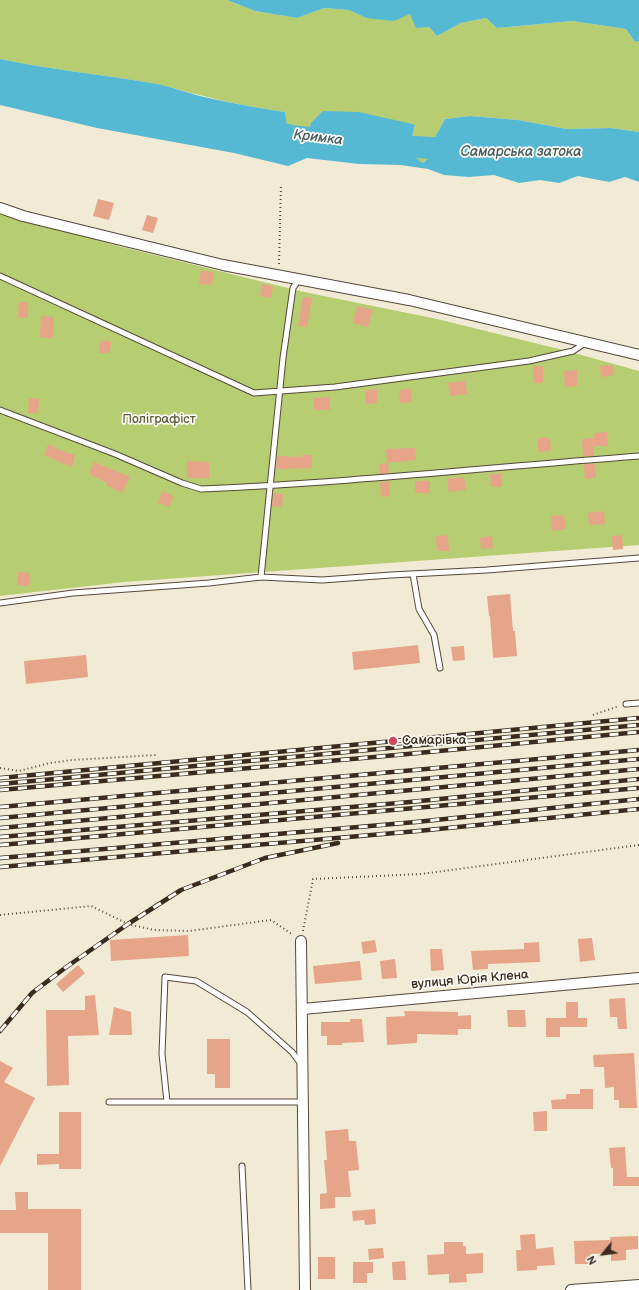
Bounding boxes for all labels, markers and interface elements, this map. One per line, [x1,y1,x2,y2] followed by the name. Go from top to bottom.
[292,127,344,149] water label: Кримка
[460,144,582,160] water label: Самарська затока
[122,412,196,428] park label: Поліграфіст
[402,733,466,749] place label: Самарівка
[387,735,399,747] marker: Самарівка
[411,967,529,993] street label: вулиця Юрія Клена
[583,1234,623,1274] north arrow
[584,1253,600,1267] text: N

